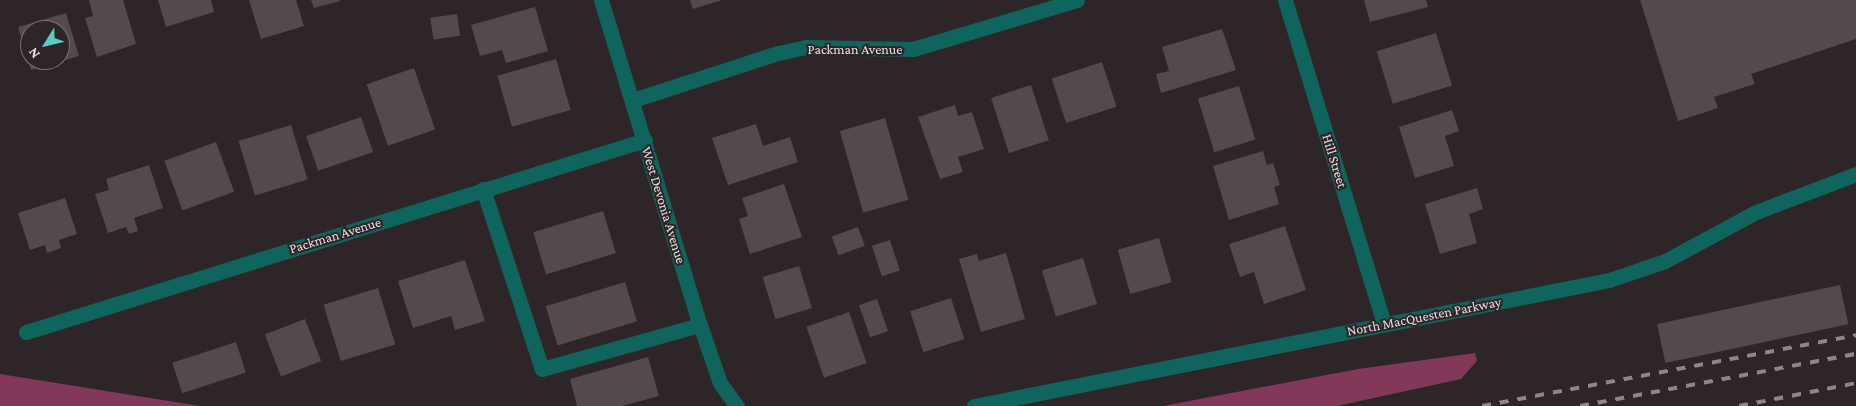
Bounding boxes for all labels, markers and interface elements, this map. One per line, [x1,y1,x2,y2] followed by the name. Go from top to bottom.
[20,20,70,70] north arrow
[808,41,902,57] street label: Packman Avenue
[24,45,43,62] text: N
[1319,132,1351,190] street label: Hill Street
[638,144,690,266] street label: West Devonia Avenue
[287,213,383,257] street label: Packman Avenue
[1345,293,1503,339] street label: North MacQuesten Parkway

